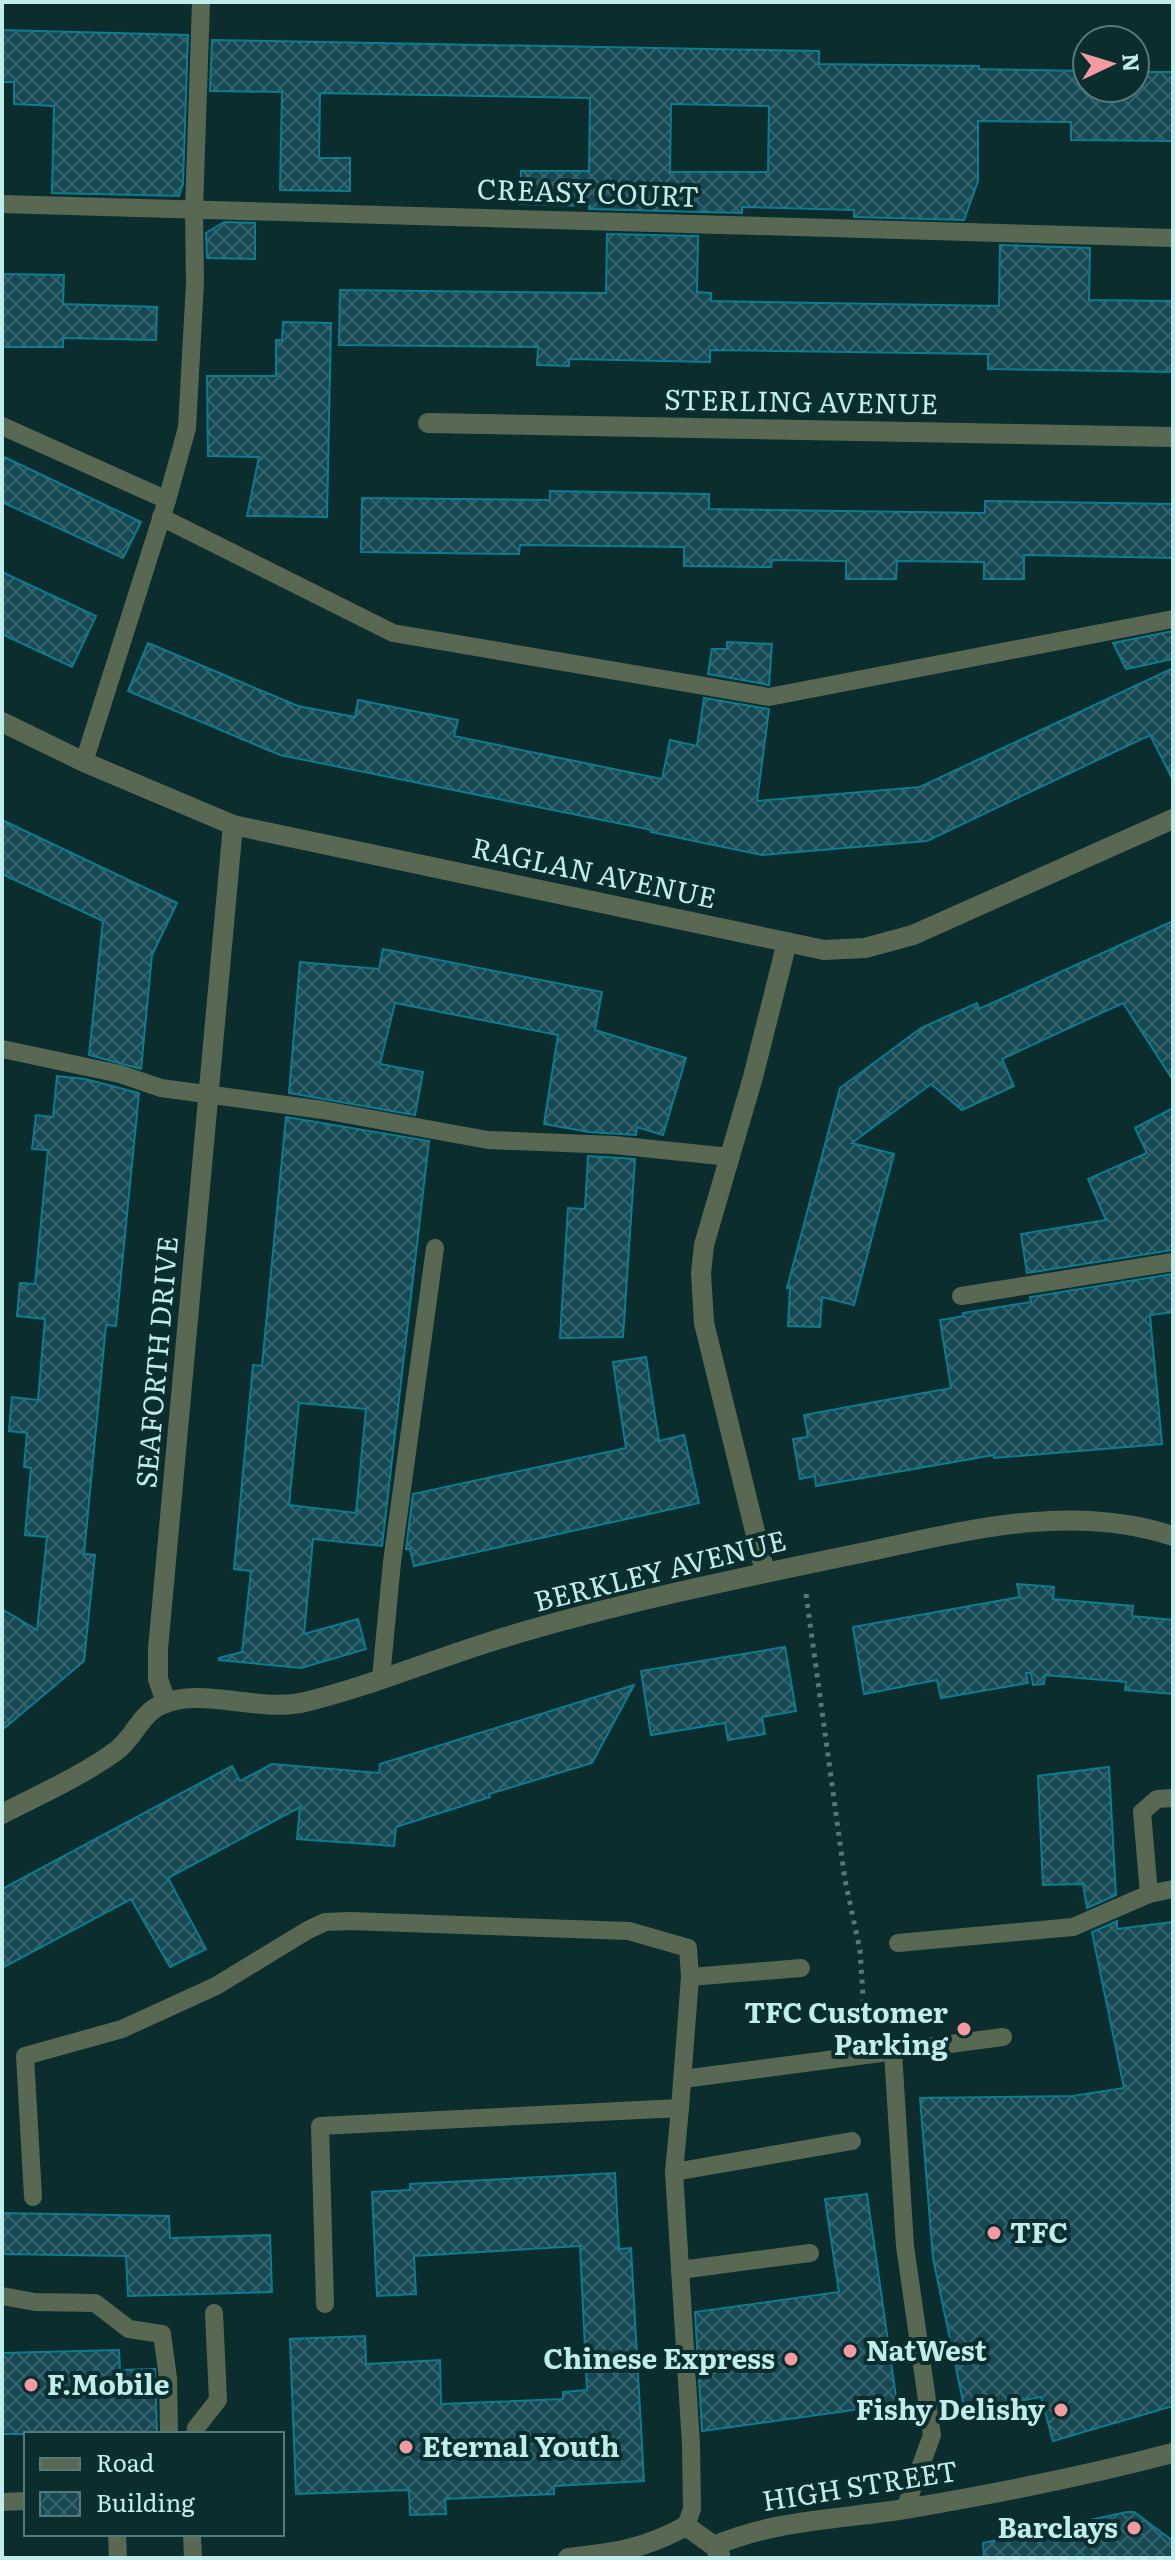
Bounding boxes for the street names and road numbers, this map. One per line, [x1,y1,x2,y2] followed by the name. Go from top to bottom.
[476,166,700,216] street label: CREASY COURT
[664,377,938,423] street label: STERLING AVENUE
[468,825,720,917] street label: RAGLAN AVENUE
[123,1234,187,1490] street label: SEAFORTH DRIVE
[529,1517,790,1621] street label: BERKLEY AVENUE
[759,2448,961,2520] street label: HIGH STREET

